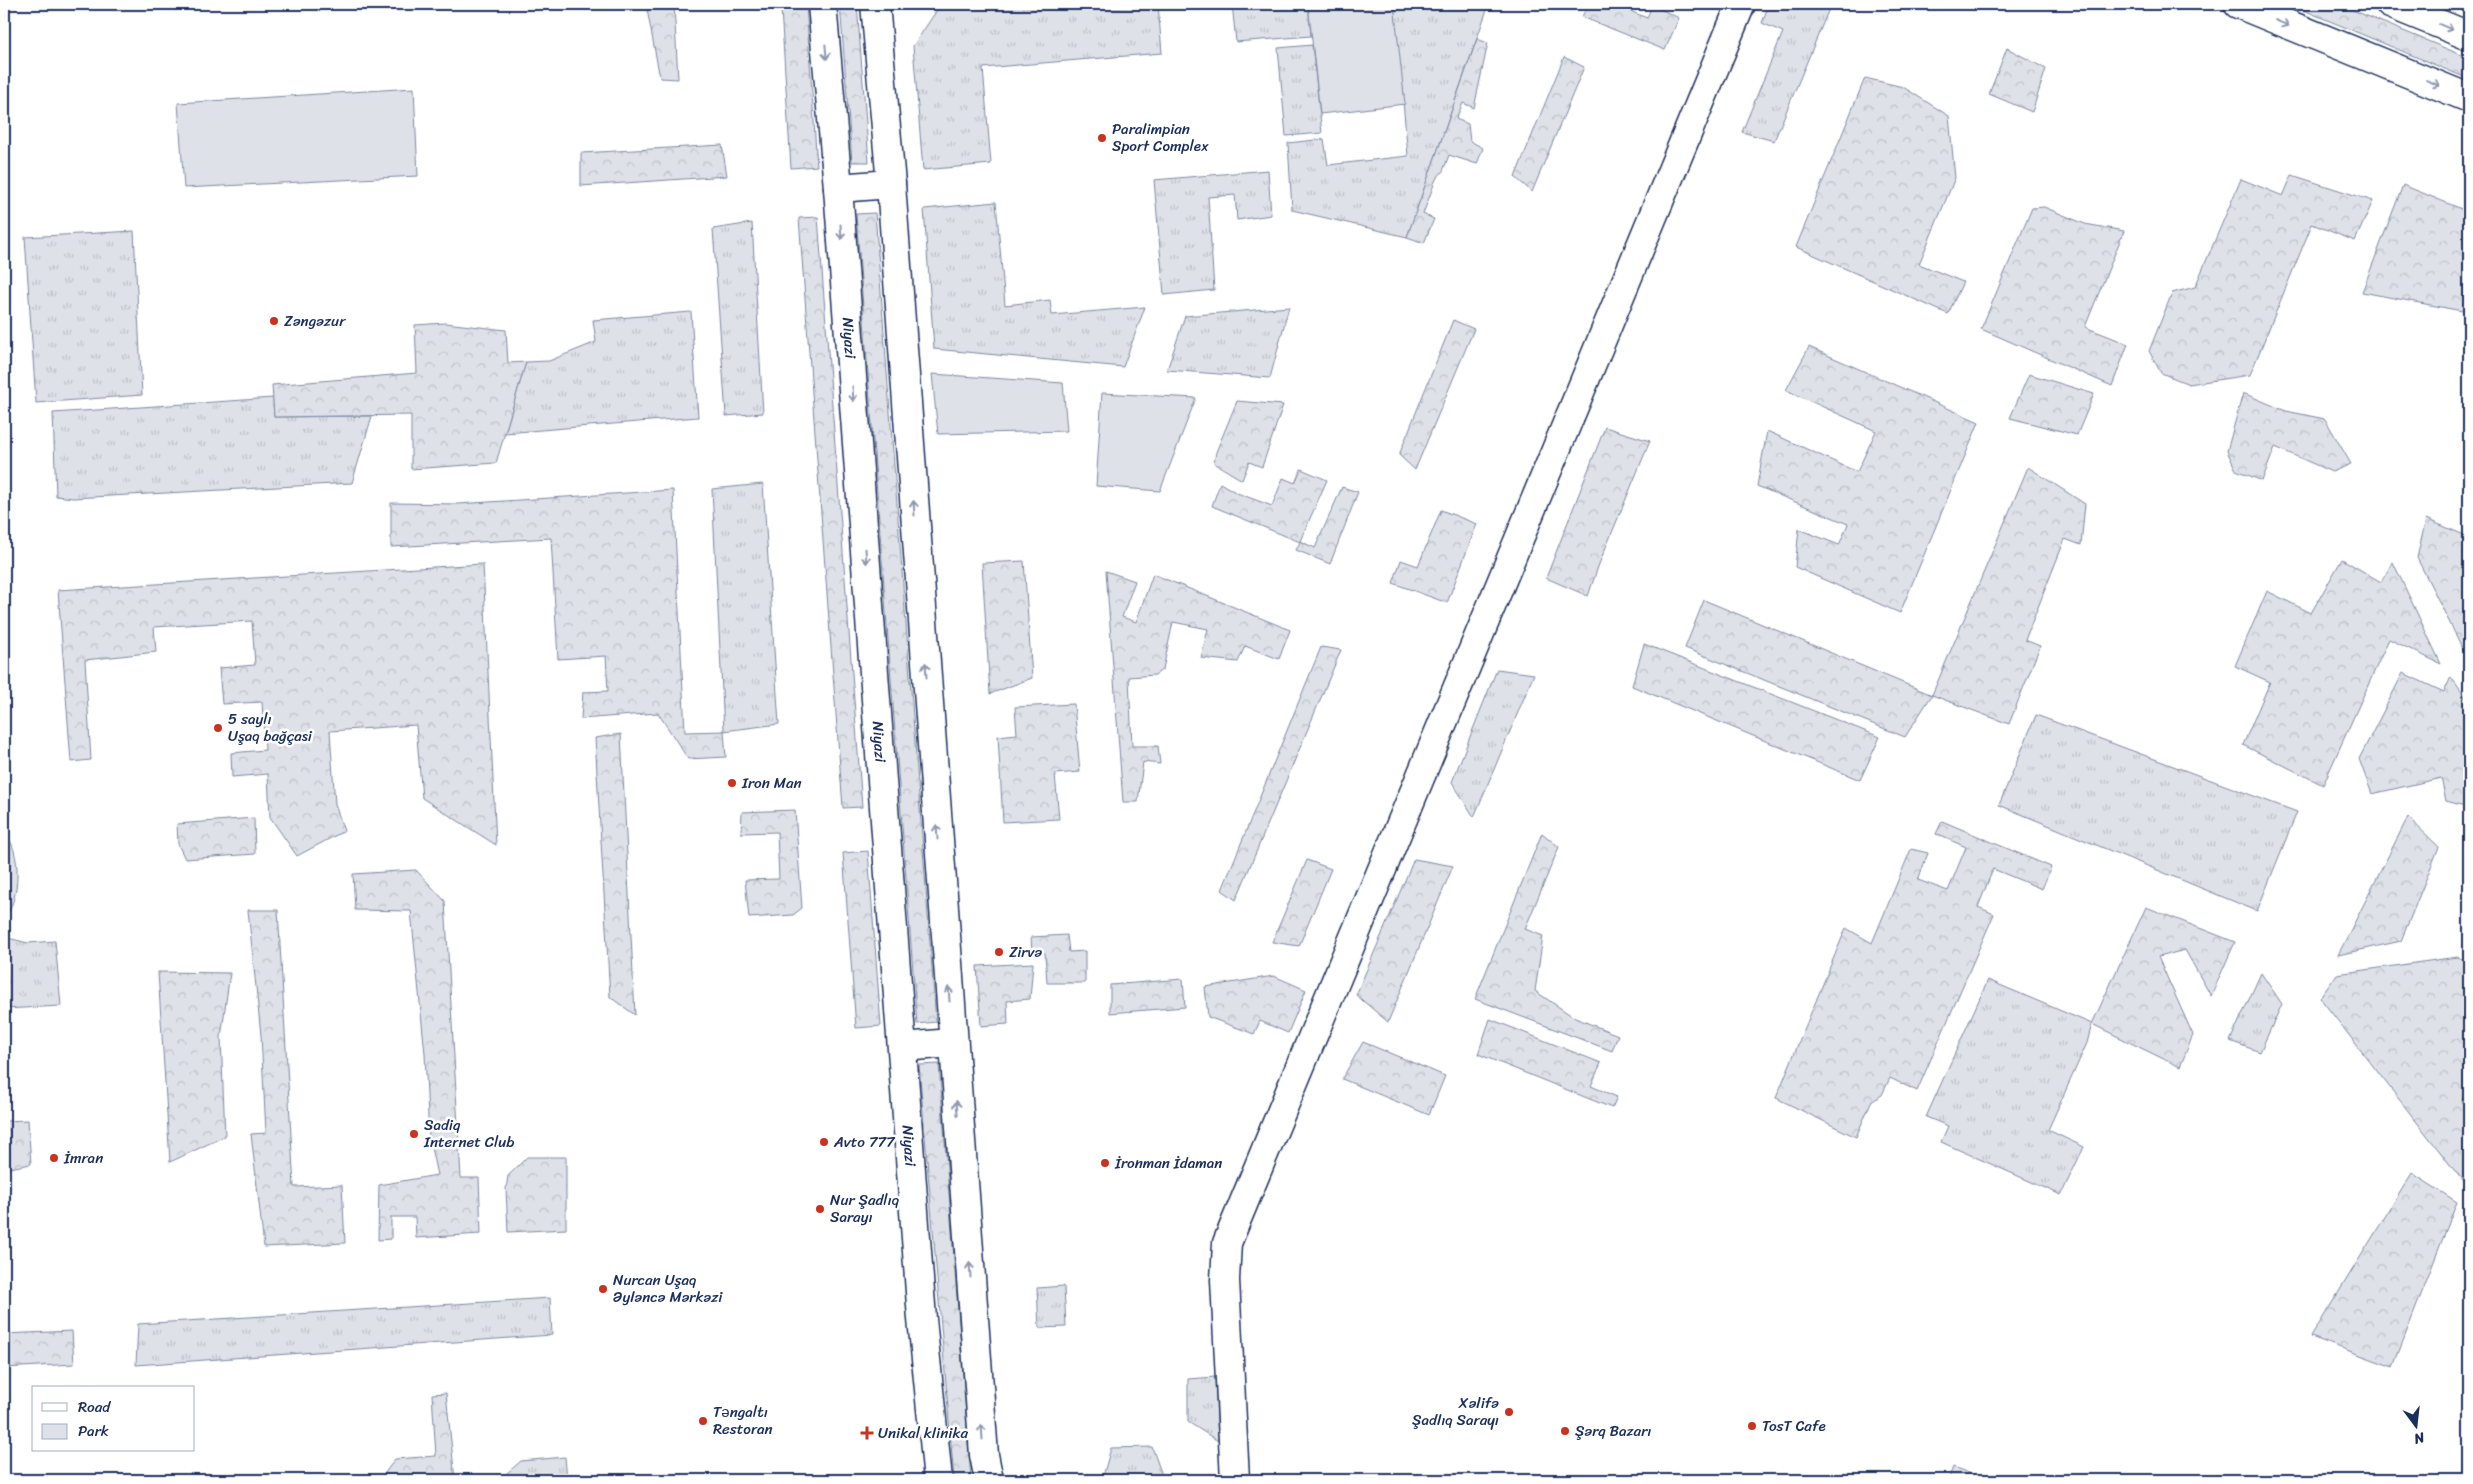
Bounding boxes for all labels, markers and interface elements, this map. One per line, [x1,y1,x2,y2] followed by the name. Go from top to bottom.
[2274,18,2289,28] one-way arrow
[2438,22,2453,32] one-way arrow
[821,44,831,60] one-way arrow
[2425,79,2440,88] one-way arrow
[1112,116,1209,159] place label: Paralimpian Sport Complex
[1096,132,1108,144] marker: Paralimpian Sport Complex
[837,223,846,239] one-way arrow
[284,308,346,334] place label: Zəngəzur
[268,315,280,327] marker: Zəngəzur
[835,316,864,360] street label: Niyazi
[849,385,858,401] one-way arrow
[909,500,919,516] one-way arrow
[861,547,870,563] one-way arrow
[921,663,930,679] one-way arrow
[228,706,313,749] place label: 5 saylı Uşaq bağçasi
[865,720,894,764] street label: Niyazi
[212,722,224,734] marker: 5 saylı Uşaq bağçasi
[741,770,802,796] place label: Iron Man
[726,777,738,789] marker: Iron Man
[933,825,942,841] one-way arrow
[1009,939,1042,965] place label: Zirvə
[993,946,1005,958] marker: Zirvə
[944,987,953,1003] one-way arrow
[953,1100,962,1116] one-way arrow
[423,1112,515,1155] place label: Sadiq Internet Club
[895,1124,924,1168] street label: Niyazi
[408,1128,420,1140] marker: Sadiq Internet Club
[833,1129,896,1155] place label: Avto 777
[818,1136,830,1148] marker: Avto 777
[63,1145,103,1171] place label: İmran
[1114,1150,1222,1176] place label: İronman İdaman
[48,1152,60,1164] marker: İmran
[1099,1157,1111,1169] marker: İronman İdaman
[830,1187,900,1230] place label: Nur Şadlıq Sarayı
[814,1203,826,1215] marker: Nur Şadlıq Sarayı
[965,1262,975,1278] one-way arrow
[613,1267,723,1310] place label: Nurcan Uşaq Əyləncə Mərkəzi
[597,1283,609,1295] marker: Nurcan Uşaq Əyləncə Mərkəzi
[32,1386,195,1452] legend
[1412,1390,1499,1433] place label: Xəlifə Şadlıq Sarayı
[78,1394,111,1420] text: Road
[713,1399,773,1442] place label: Tәngaltı Restoran
[2390,1402,2440,1452] north arrow
[1503,1406,1515,1418] marker: Xəlifə Şadlıq Sarayı
[1762,1413,1826,1439] place label: TosT Cafe
[697,1415,709,1427] marker: Tәngaltı Restoran
[78,1418,109,1444] text: Park
[1575,1418,1651,1444] place label: Şərq Bazarı
[878,1420,968,1446] place label: Unikal klinika
[1746,1420,1758,1432] marker: TosT Cafe
[978,1424,987,1440] one-way arrow
[2411,1424,2428,1451] text: N
[1559,1425,1571,1437] marker: Şərq Bazarı
[860,1426,874,1440] marker: Unikal klinika

